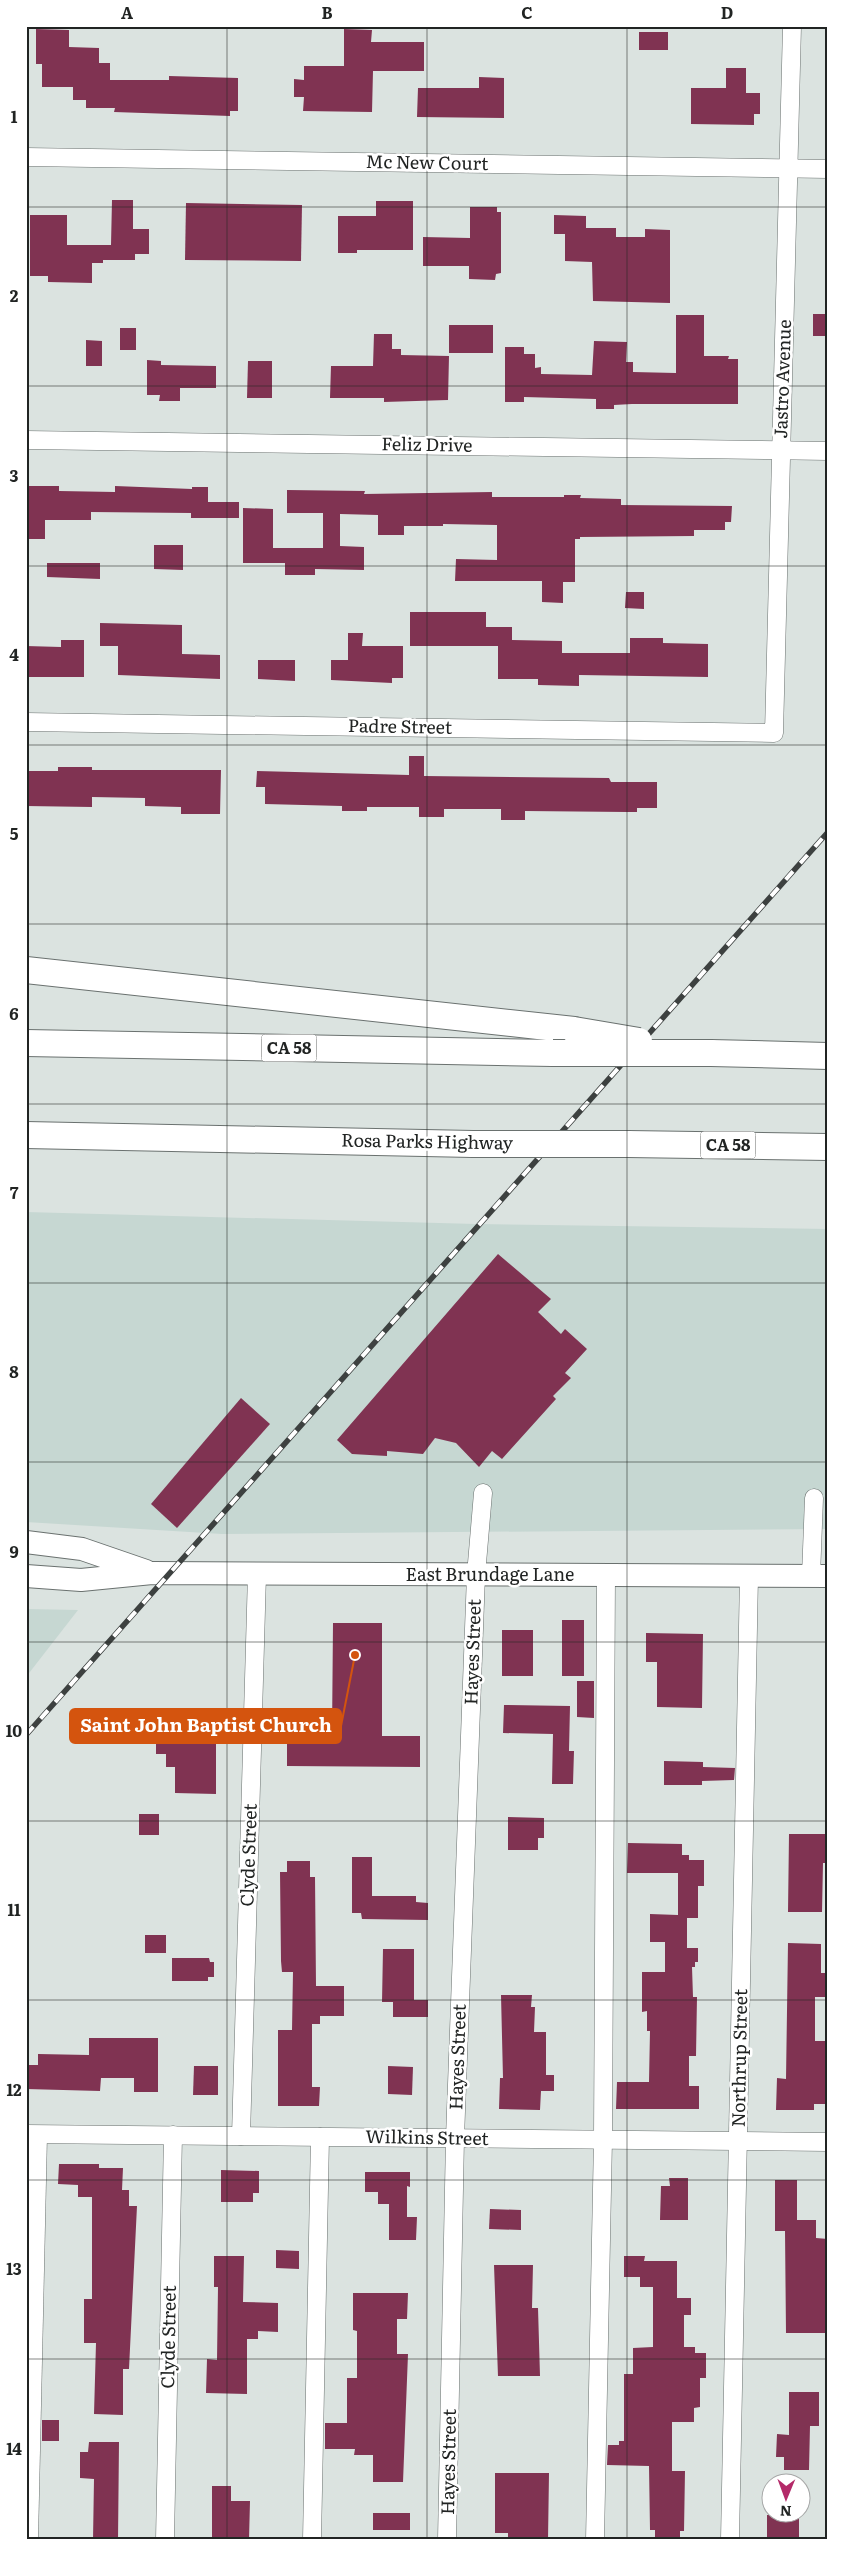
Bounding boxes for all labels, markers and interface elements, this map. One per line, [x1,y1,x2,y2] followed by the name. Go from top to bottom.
[121,0,133,24] text: A
[321,0,333,24] text: B
[521,0,533,24] text: C
[721,0,733,24] text: D
[11,104,18,128] text: 1
[365,147,489,176] street label: Mc New Court
[10,283,19,307] text: 2
[766,319,797,439] street label: Jastro Avenue
[381,429,473,458] street label: Feliz Drive
[10,463,19,487] text: 3
[9,642,19,666] text: 4
[348,711,453,740] street label: Padre Street
[10,821,19,845] text: 5
[9,1001,19,1025] text: 6
[262,1034,316,1062] road number: CA 58
[341,1126,514,1156] street label: Rosa Parks Highway
[700,1132,756,1158] road number: CA 58
[10,1180,19,1204] text: 7
[9,1359,19,1383] text: 8
[9,1539,19,1563] text: 9
[406,1560,574,1587] street label: East Brundage Lane
[456,1598,487,1705] street label: Hayes Street
[70,1709,341,1743] callout: Saint John Baptist Church
[80,1710,332,1738] text: Saint John Baptist Church
[6,1718,22,1742] text: 10
[232,1802,263,1907] street label: Clyde Street
[7,1897,21,1921] text: 11
[724,1988,753,2127] street label: Northrup Street
[441,2003,472,2110] street label: Hayes Street
[6,2077,22,2101] text: 12
[365,2122,490,2151] street label: Wilkins Street
[6,2256,22,2280] text: 13
[153,2284,182,2389] street label: Clyde Street
[433,2408,462,2515] street label: Hayes Street
[6,2436,22,2460] text: 14
[762,2474,812,2524] north arrow
[779,2502,792,2522] text: N

